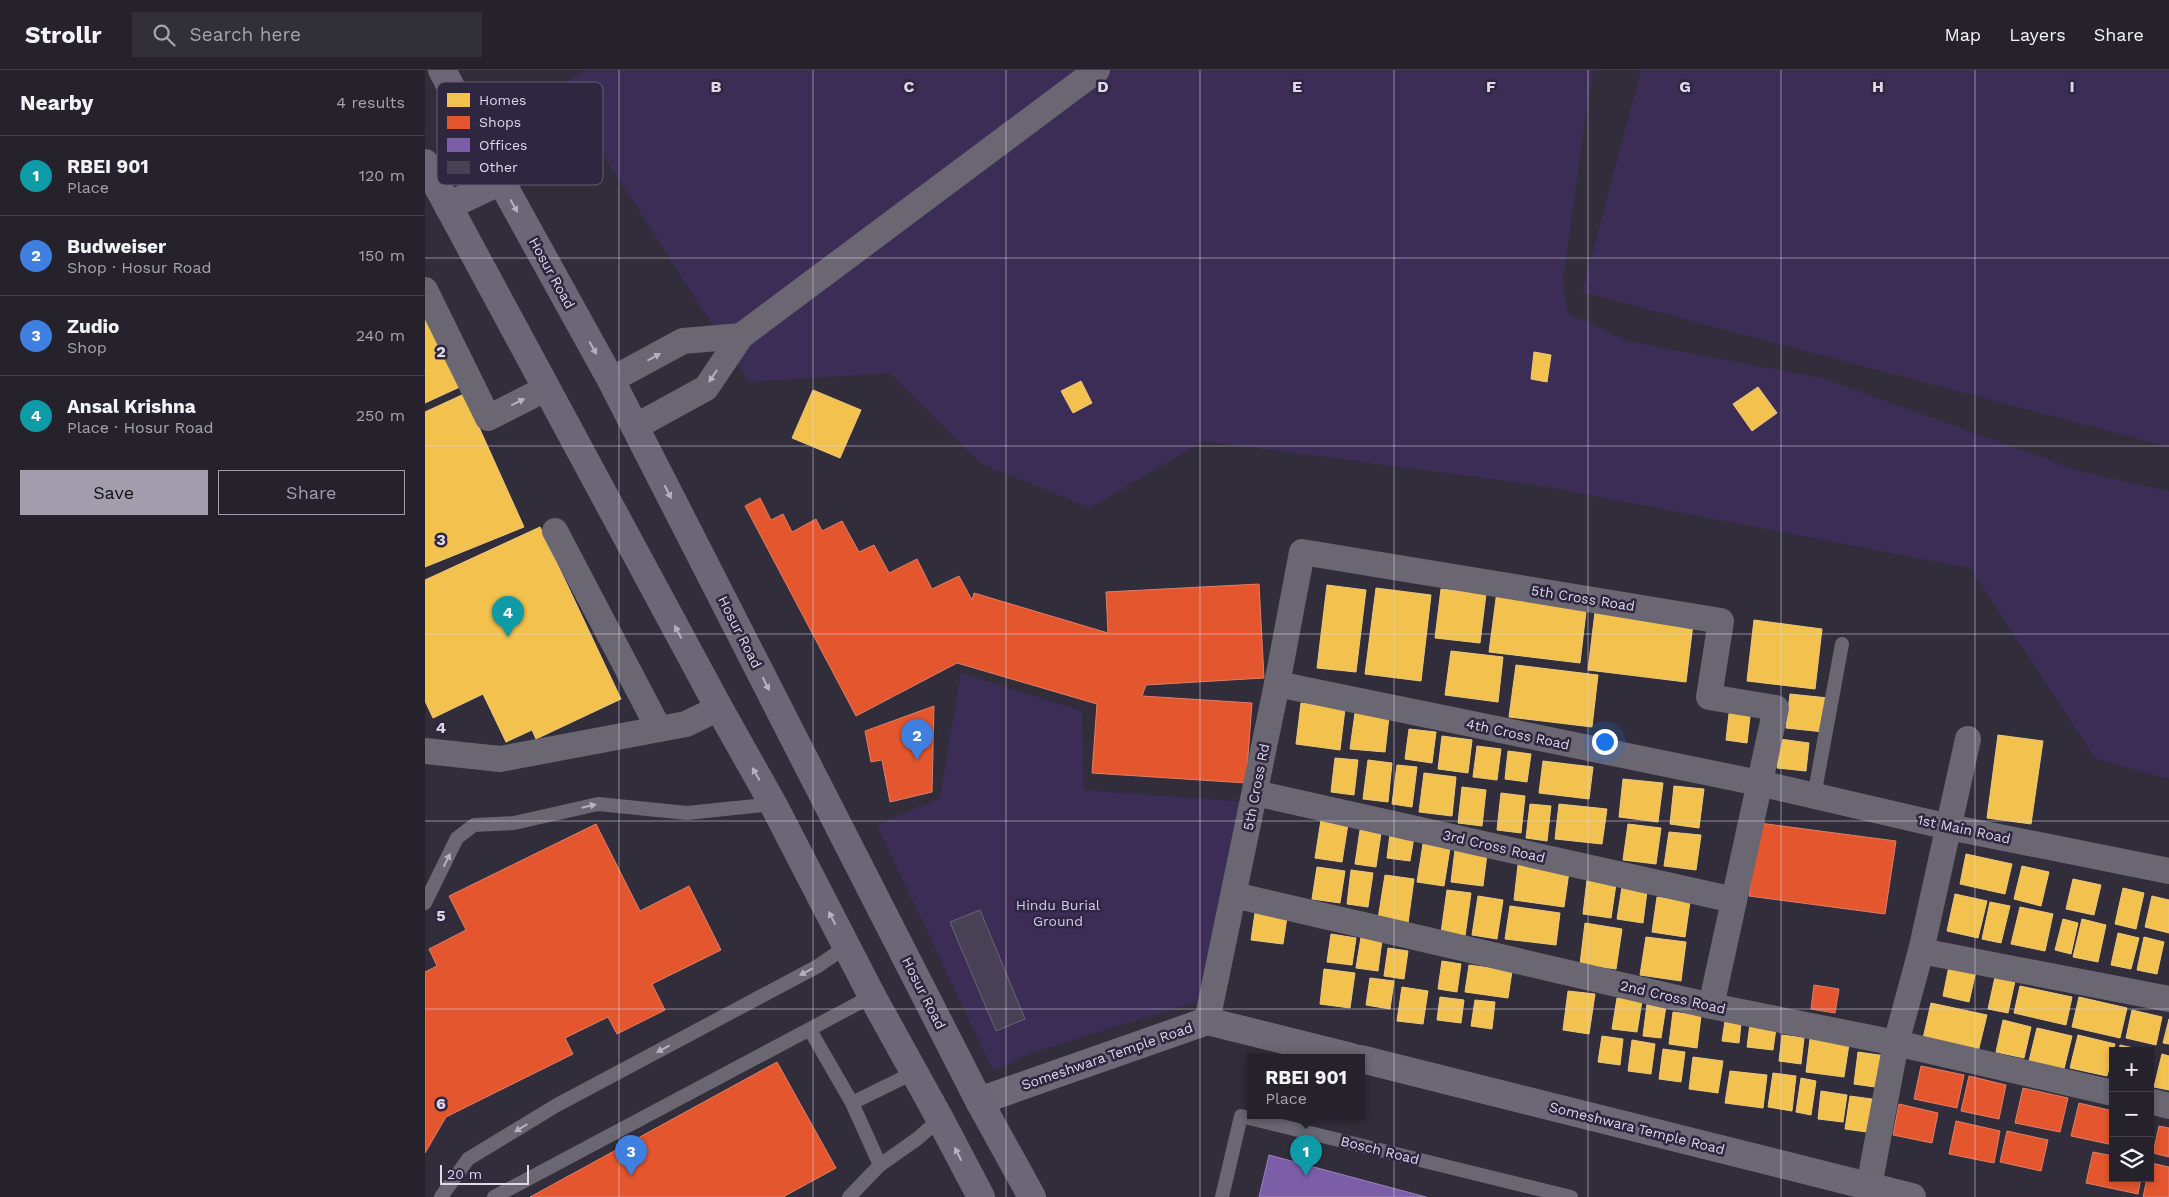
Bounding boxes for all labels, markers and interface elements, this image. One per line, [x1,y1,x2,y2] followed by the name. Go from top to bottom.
[132,12,482,57] search box
[25,21,102,49] text: Strollr
[150,21,178,49] icon: search
[190,23,301,46] text: Search here
[1944,24,1981,45] text: Map
[2009,24,2066,45] text: Layers
[2094,24,2144,45] text: Share
[711,77,722,96] text: B
[904,77,915,96] text: C
[1097,77,1109,96] text: D
[1292,77,1302,96] text: E
[1486,77,1496,96] text: F
[1679,77,1691,96] text: G
[1872,77,1884,96] text: H
[2069,77,2075,96] text: I
[437,82,603,185] legend
[20,90,93,115] text: Nearby
[479,92,526,108] text: Homes
[336,93,405,112] text: 4 results
[479,114,521,130] text: Shops
[479,137,528,153] text: Offices
[67,155,149,178] text: RBEI 901
[479,159,518,175] text: Other
[33,166,39,185] text: 1
[359,166,405,185] text: 120 m
[67,178,109,197] text: Place
[510,199,519,213] one-way arrow
[67,235,166,258] text: Budweiser
[526,235,578,311] street label: Hosur Road
[31,246,41,265] text: 2
[359,246,405,265] text: 150 m
[67,258,212,277] text: Shop · Hosur Road
[67,315,120,338] text: Zudio
[31,326,41,345] text: 3
[356,326,405,345] text: 240 m
[67,338,107,357] text: Shop
[589,341,598,355] one-way arrow
[436,342,446,361] text: 2
[647,353,661,361] one-way arrow
[708,370,718,383] one-way arrow
[67,395,196,418] text: Ansal Krishna
[511,398,525,406] one-way arrow
[31,406,41,425] text: 4
[356,406,405,425] text: 250 m
[67,418,214,437] text: Place · Hosur Road
[20,470,208,515] button: Save
[218,470,405,515] button: Share
[664,485,672,499] one-way arrow
[436,530,446,549] text: 3
[1530,582,1636,614] street label: 5th Cross Road
[715,593,765,671] street label: Hosur Road
[492,596,524,637] pin: 4
[674,624,682,639] one-way arrow
[762,676,770,691] one-way arrow
[1465,715,1571,753] street label: 4th Cross Road
[436,718,446,737] text: 4
[901,719,933,760] pin: 2
[1592,729,1618,755] your location
[1240,742,1272,832] street label: 5th Cross Rd
[752,767,761,781] one-way arrow
[582,802,597,810] one-way arrow
[1916,811,2012,847] street label: 1st Main Road
[1441,826,1547,866] street label: 3rd Cross Road
[443,852,451,867] one-way arrow
[1016,897,1101,929] park label: Hindu Burial Ground
[436,906,446,925] text: 5
[828,910,836,925] one-way arrow
[899,954,949,1032] street label: Hosur Road
[798,968,813,976] one-way arrow
[1619,977,1727,1017] street label: 2nd Cross Road
[1019,1019,1195,1093] street label: Someshwara Temple Road
[655,1045,670,1053] one-way arrow
[2109,1047,2154,1182] map controls
[2109,1047,2154,1092] button: +
[1247,1054,1365,1119] popup
[1265,1066,1347,1089] text: RBEI 901
[1265,1089,1307,1108] text: Place
[2109,1092,2154,1137] button: −
[436,1094,446,1113] text: 6
[1548,1098,1726,1158] street label: Someshwara Temple Road
[514,1123,527,1132] one-way arrow
[1339,1133,1421,1167] street label: Bosch Road
[615,1135,647,1176] pin: 3
[1290,1135,1322,1176] pin: 1
[2109,1137,2154,1182] button: layers
[954,1146,962,1161] one-way arrow
[440,1162,529,1185] scale bar
[447,1166,482,1182] text: 20 m

